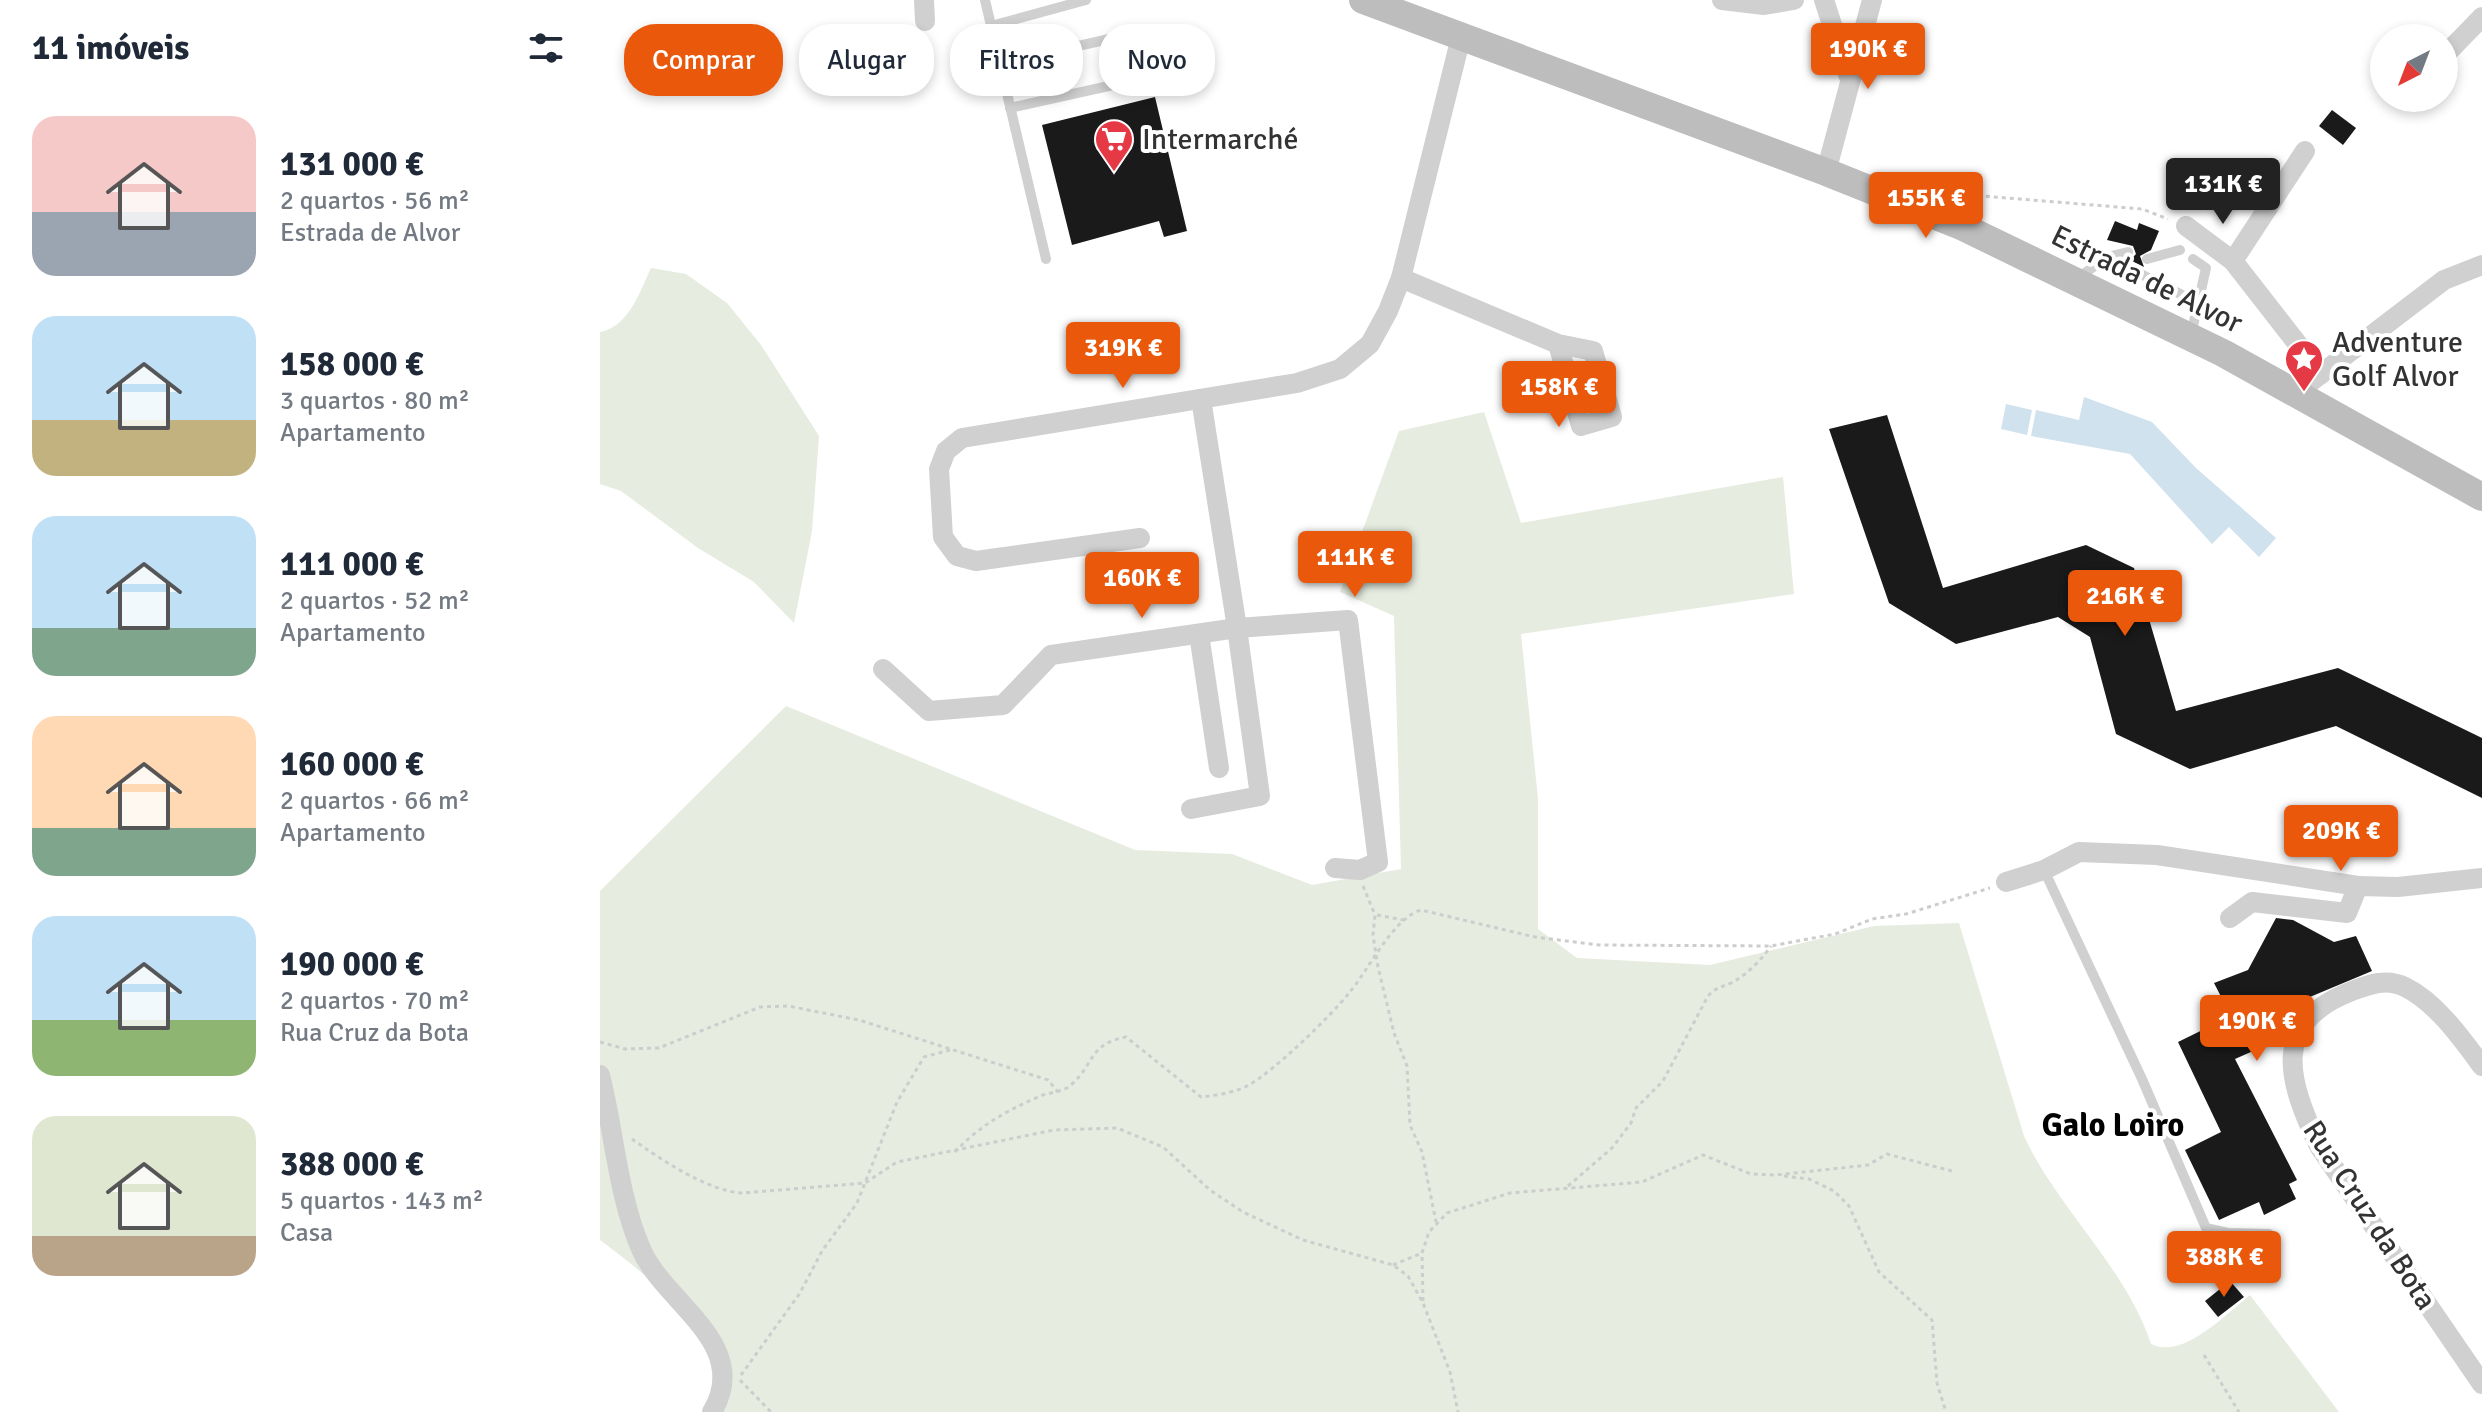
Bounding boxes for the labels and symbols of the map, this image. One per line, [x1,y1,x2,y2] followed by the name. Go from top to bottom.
[1803,23,1933,91] pin: 190K €
[2370,24,2458,112] north arrow
[1093,118,1135,173] supermarket icon: Intermarché
[1142,121,1299,158] place label: Intermarché
[2158,158,2288,226] pin: 131K €
[1861,172,1991,240] pin: 155K €
[2045,217,2248,342] street label: Estrada de Alvor
[1058,322,1188,390] pin: 319K €
[2332,324,2463,395] place label: Adventure Golf Alvor
[2283,338,2325,393] place icon: Adventure Golf Alvor
[1494,361,1624,429] pin: 158K €
[1290,531,1420,599] pin: 111K €
[1077,552,1207,620] pin: 160K €
[2060,570,2190,638] pin: 216K €
[2276,805,2406,873] pin: 209K €
[2192,995,2322,1063] pin: 190K €
[2042,1106,2184,1145] district label: Galo Loiro
[2295,1114,2444,1317] street label: Rua Cruz da Bota
[2159,1231,2289,1299] pin: 388K €

